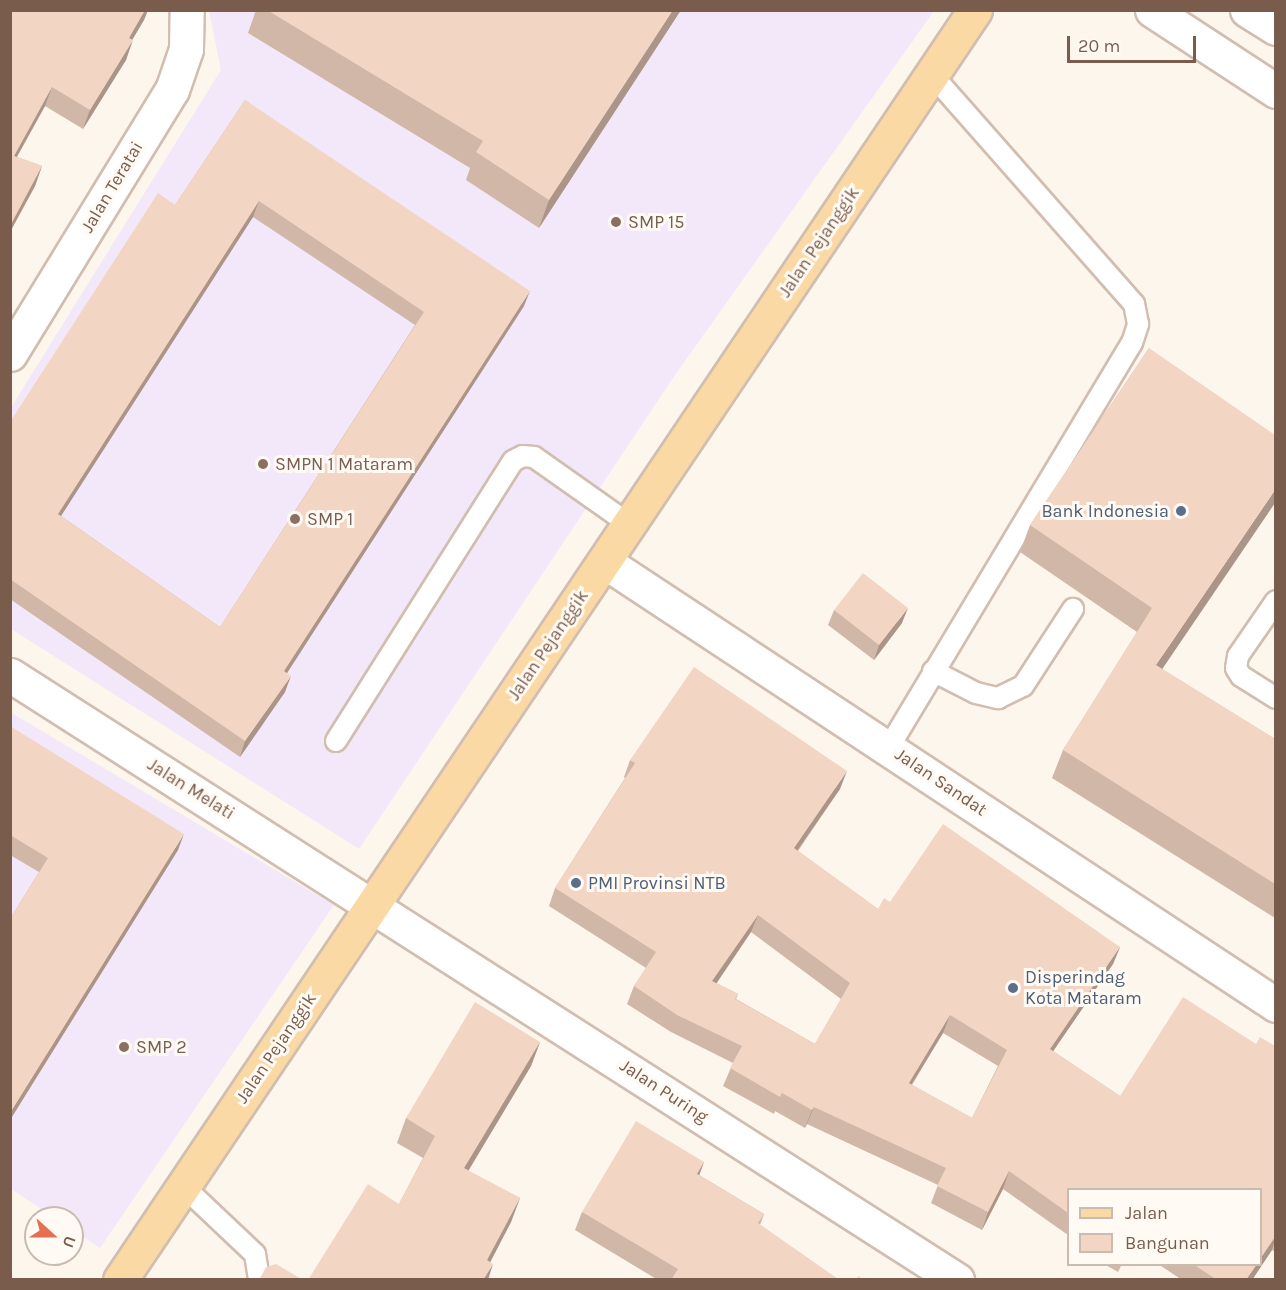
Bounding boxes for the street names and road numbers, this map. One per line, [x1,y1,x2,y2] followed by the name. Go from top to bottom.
[76,137,148,237] street label: Jalan Teratai
[774,183,864,301] street label: Jalan Pejanggik
[503,586,593,704] street label: Jalan Pejanggik
[891,743,991,821] street label: Jalan Sandat
[143,754,239,824] street label: Jalan Melati
[231,989,321,1107] street label: Jalan Pejanggik
[616,1054,712,1128] street label: Jalan Puring

